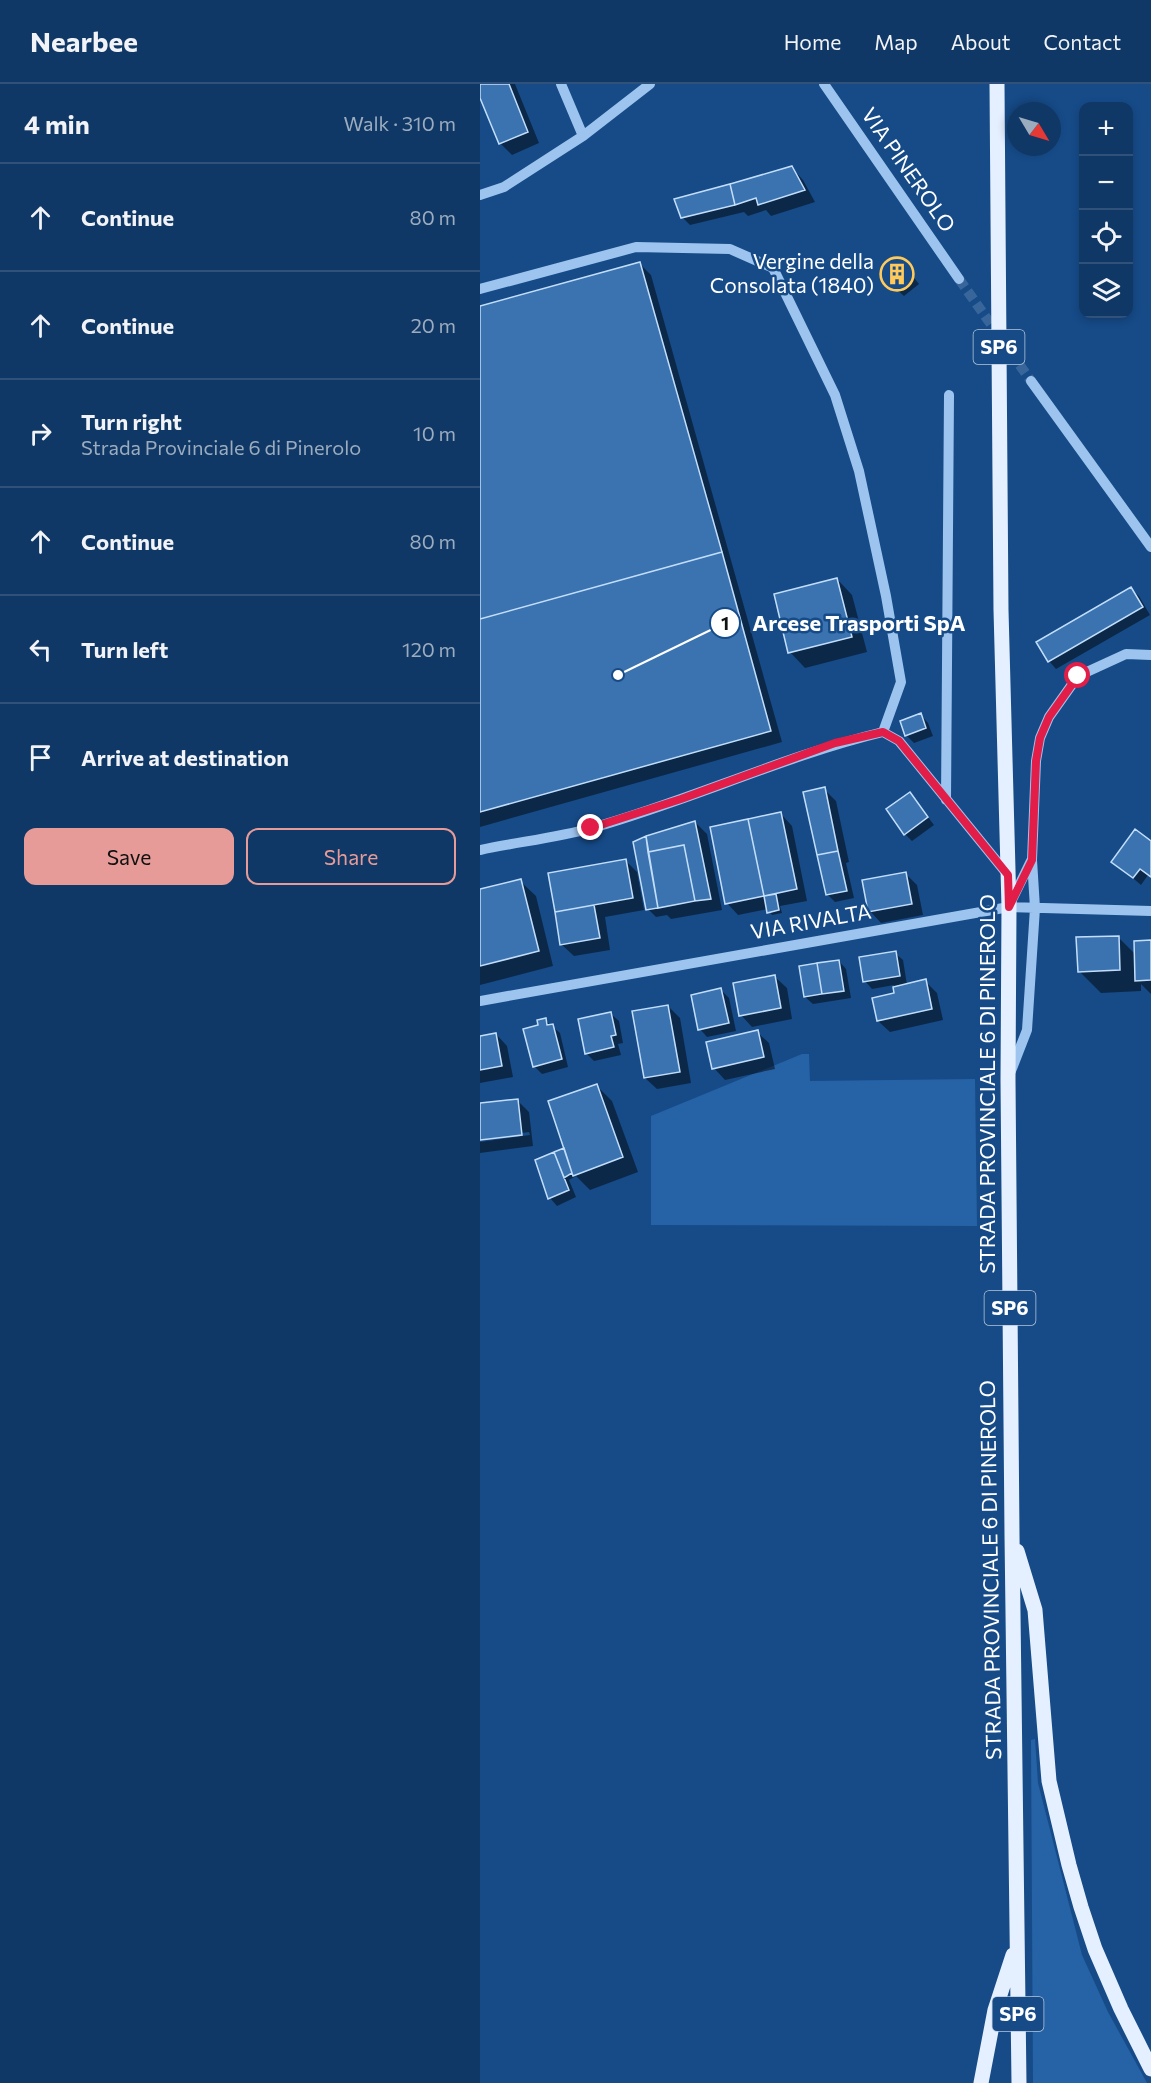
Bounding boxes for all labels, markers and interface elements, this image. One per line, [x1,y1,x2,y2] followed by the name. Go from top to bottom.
[30,24,138,58] text: Nearbee
[784,29,841,54] text: Home
[874,29,918,54] text: Map
[951,29,1010,54] text: About
[1043,29,1121,54] text: Contact
[857,102,961,236] street label: VIA PINEROLO
[1007,102,1061,156] north arrow
[1079,102,1133,318] map controls
[1079,102,1133,156] button: +
[24,108,90,139] text: 4 min
[344,111,456,135] text: Walk · 310 m
[1079,156,1133,210] button: −
[24,201,57,234] icon: ahead
[81,204,174,231] text: Continue
[410,205,456,229] text: 80 m
[1079,210,1133,264] button: locate
[710,248,874,297] place label: Vergine della Consolata (1840)
[879,256,915,292] building icon: Vergine della Consolata (1840)
[1079,264,1133,318] button: layers
[24,309,57,342] icon: ahead
[81,312,174,339] text: Continue
[411,313,456,337] text: 20 m
[974,330,1024,364] road number: SP6
[81,408,182,435] text: Turn right
[24,417,57,450] icon: right
[413,421,456,445] text: 10 m
[81,435,361,459] text: Strada Provinciale 6 di Pinerolo
[24,525,57,558] icon: ahead
[81,528,174,555] text: Continue
[410,529,456,553] text: 80 m
[710,603,978,643] callout: Arcese Trasporti SpA
[752,609,966,636] text: Arcese Trasporti SpA
[721,612,729,634] text: 1
[24,633,57,666] icon: left
[81,636,168,663] text: Turn left
[402,637,456,661] text: 120 m
[1064,662,1090,688] route start
[24,741,57,774] icon: arrive
[81,744,289,771] text: Arrive at destination
[577,814,603,840] route end
[24,828,234,885] button: Save
[246,828,456,885] button: Share
[974,894,999,1274] street label: STRADA PROVINCIALE 6 DI PINEROLO
[748,898,873,943] street label: VIA RIVALTA
[984,1291,1036,1325] road number: SP6
[974,1380,1005,1760] street label: STRADA PROVINCIALE 6 DI PINEROLO
[992,1997,1044,2031] road number: SP6

